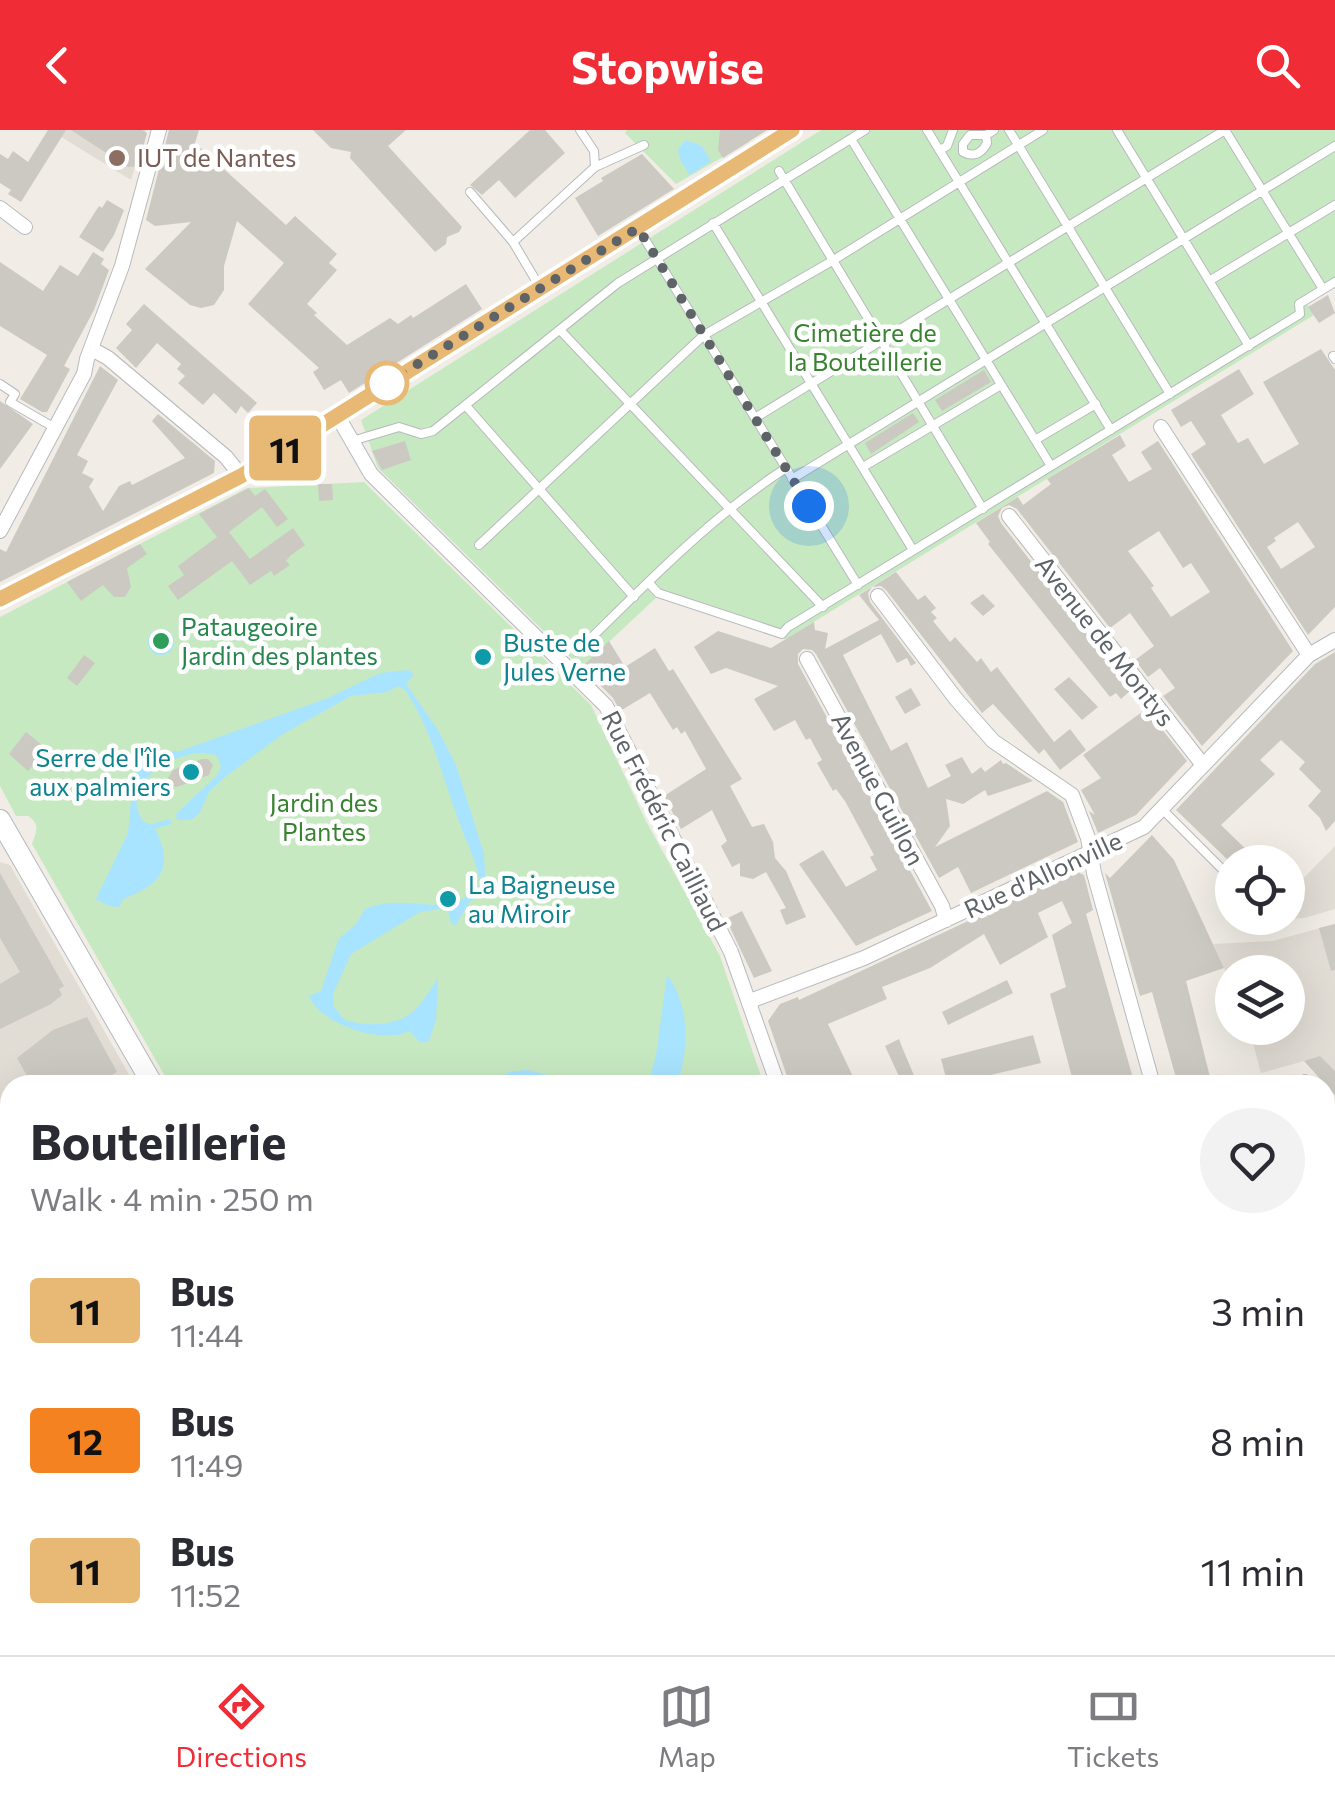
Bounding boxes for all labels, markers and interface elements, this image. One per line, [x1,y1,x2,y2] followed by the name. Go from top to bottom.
[30,38,85,93] icon: back
[571,38,764,93] text: Stopwise
[1250,38,1305,93] icon: search
[137,142,296,172] place label: IUT de Nantes
[106,147,128,169] marker: IUT de Nantes
[788,317,942,376] park label: Cimetière de la Bouteillerie
[366,362,408,404] unlabelled marker
[240,416,330,480] line badge: 11
[269,427,301,470] text: 11
[784,481,834,531] your location
[1030,549,1182,732] street label: Avenue de Montys
[181,611,378,670] place label: Pataugeoire Jardin des plantes
[503,627,626,686] place label: Buste de Jules Verne
[150,630,172,652] marker: Pataugeoire Jardin des plantes
[472,646,494,668] marker: Buste de Jules Verne
[596,705,734,936] street label: Rue Frédéric Cailliaud
[826,707,932,870] street label: Avenue Guillon
[29,742,171,801] place label: Serre de l'île aux palmiers
[180,761,202,783] marker: Serre de l'île aux palmiers
[270,787,378,846] park label: Jardin des Plantes
[959,824,1126,924] street label: Rue d'Allonville
[1215,845,1305,1045] map controls
[1215,845,1305,935] button: locate
[468,869,615,928] place label: La Baigneuse au Miroir
[437,888,459,910] marker: La Baigneuse au Miroir
[1215,955,1305,1045] button: layers
[1200,1108,1305,1213] button: heart
[30,1111,286,1170] text: Bouteillerie
[30,1178,314,1218] text: Walk · 4 min · 250 m
[170,1267,235,1314] text: Bus
[1211,1287,1305,1334] text: 3 min
[69,1289,101,1332] text: 11
[170,1314,243,1354] text: 11:44
[170,1397,235,1444] text: Bus
[1210,1417,1305,1464] text: 8 min
[67,1419,103,1462] text: 12
[170,1444,244,1484] text: 11:49
[170,1527,235,1574] text: Bus
[1201,1547,1305,1594] text: 11 min
[69,1549,101,1592] text: 11
[170,1574,241,1614] text: 11:52
[176,1679,307,1773] tab: Directions
[658,1679,716,1773] tab: Map
[1067,1679,1159,1773] tab: Tickets

